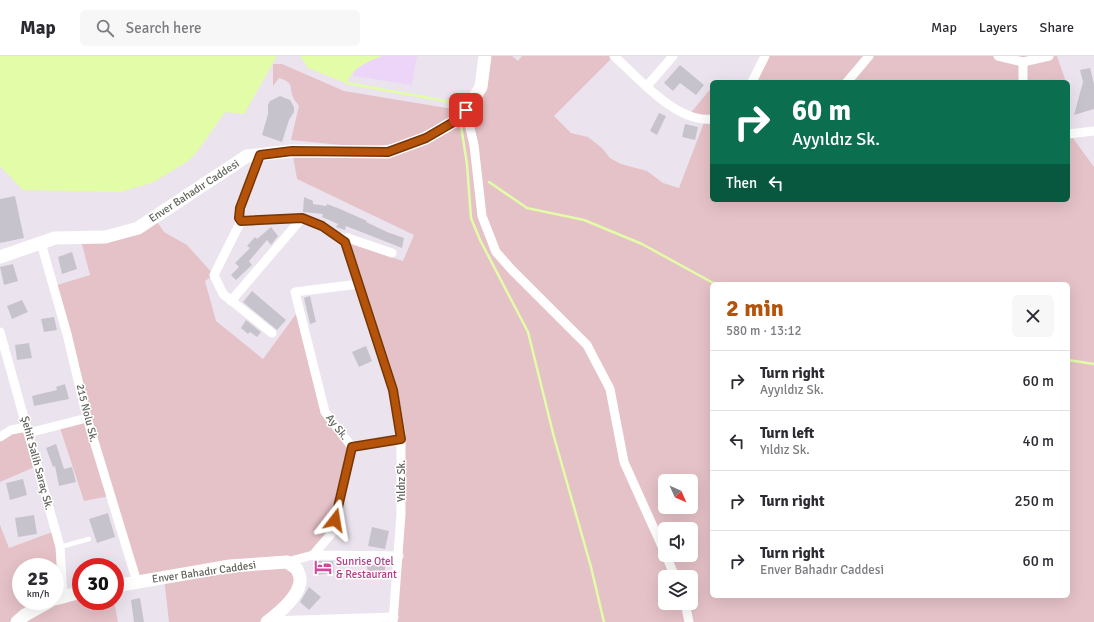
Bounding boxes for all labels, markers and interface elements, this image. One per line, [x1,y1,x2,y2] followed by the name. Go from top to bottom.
[80,10,360,46] search box
[20,16,56,40] text: Map
[94,17,116,39] icon: search
[126,19,201,37] text: Search here
[931,19,957,36] text: Map
[979,19,1018,36] text: Layers
[1040,19,1074,36] text: Share
[449,93,483,127] pin
[792,94,851,128] text: 60 m
[726,96,778,148] icon: right
[455,99,477,121] icon: arrive
[792,128,880,150] text: Ayyıldız Sk.
[146,157,242,225] street label: Enver Bahadır Caddesi
[765,172,787,194] icon: left
[726,174,757,192] text: Then
[726,293,784,323] text: 2 min
[1012,295,1054,337] button: close
[726,323,802,339] text: 580 m · 13:12
[760,364,825,382] text: Turn right
[726,370,748,392] icon: right
[1023,372,1054,390] text: 60 m
[760,382,824,398] text: Ayyıldız Sk.
[73,383,101,444] street label: 215 Nolu Sk.
[323,412,351,442] street label: Ay Sk.
[18,415,56,511] street label: Şehit Salih Saraç Sk.
[760,424,814,442] text: Turn left
[726,430,748,452] icon: left
[1023,432,1054,450] text: 40 m
[760,442,810,458] text: Yıldız Sk.
[395,460,408,502] street label: Yıldız Sk.
[658,474,698,514] north arrow
[658,474,698,610] map controls
[726,490,748,512] icon: right
[760,492,825,510] text: Turn right
[1014,492,1054,510] text: 250 m
[314,499,356,541] position arrow
[658,522,698,562] button: sound
[760,544,825,562] text: Turn right
[726,550,748,572] icon: right
[1023,552,1054,570] text: 60 m
[336,555,397,581] place label: Sunrise Otel & Restaurant
[313,557,333,577] hotel icon: Sunrise Otel & Restaurant
[72,558,124,610] speed limit sign: 30
[151,558,257,586] street label: Enver Bahadır Caddesi
[760,562,884,578] text: Enver Bahadır Caddesi
[27,566,49,591] text: 25
[658,570,698,610] button: layers
[27,588,49,600] text: km/h

